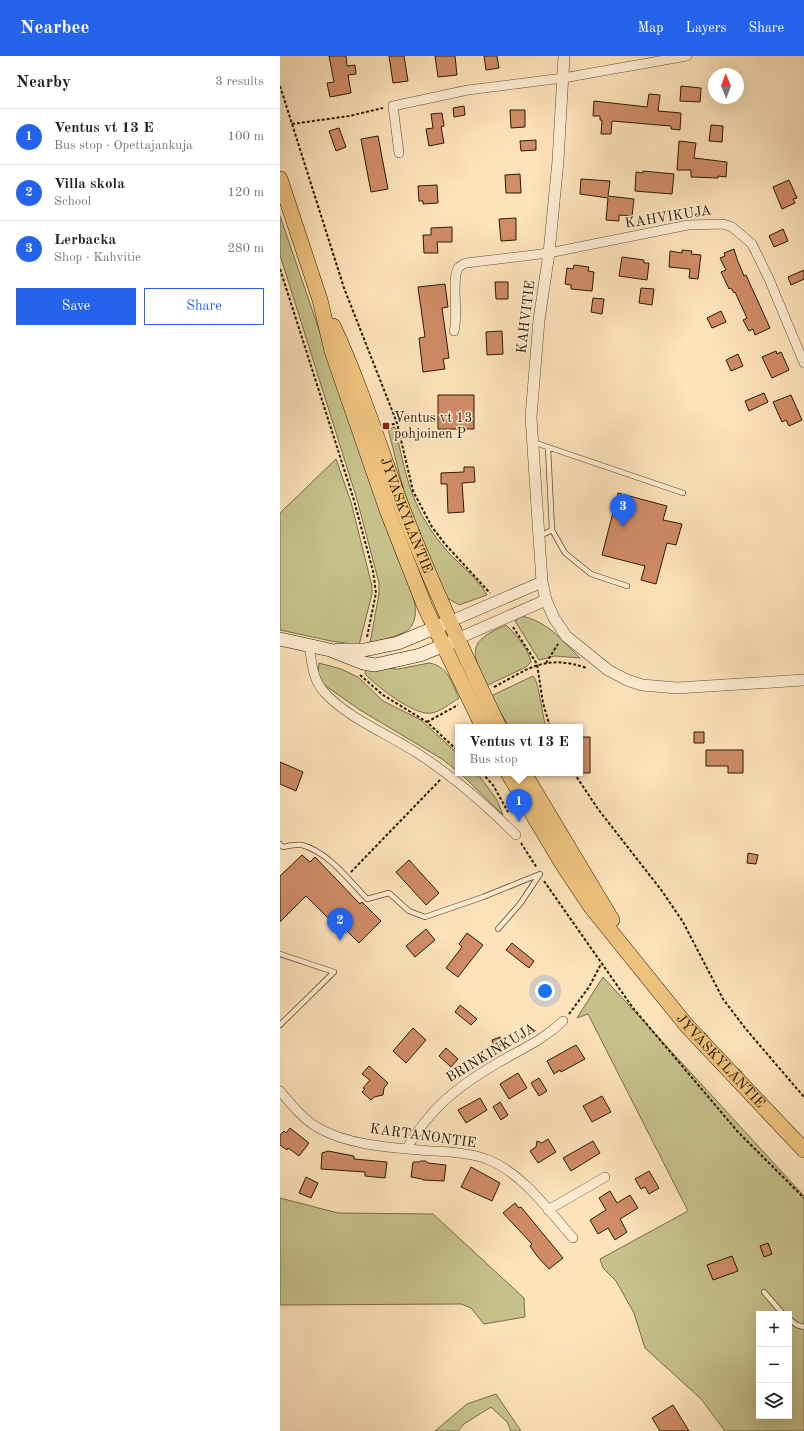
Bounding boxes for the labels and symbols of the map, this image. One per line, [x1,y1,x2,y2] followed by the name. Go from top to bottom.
[708,68,744,104] north arrow
[624,203,713,231] street label: KAHVIKUJA
[515,280,537,354] street label: KAHVITIE
[394,411,472,441] place label: Ventus vt 13 pohjoinen P
[381,421,391,431] marker: Ventus vt 13 pohjoinen P
[378,456,435,575] street label: JYVÄSKYLÄNTIE
[610,494,636,527] pin: 3
[506,789,532,822] pin: 1
[327,908,353,941] pin: 2
[535,981,555,1001] your location
[673,1012,767,1111] street label: JYVÄSKYLÄNTIE
[444,1021,538,1085] street label: BRINKINKUJA
[369,1122,477,1150] street label: KARTANONTIE

